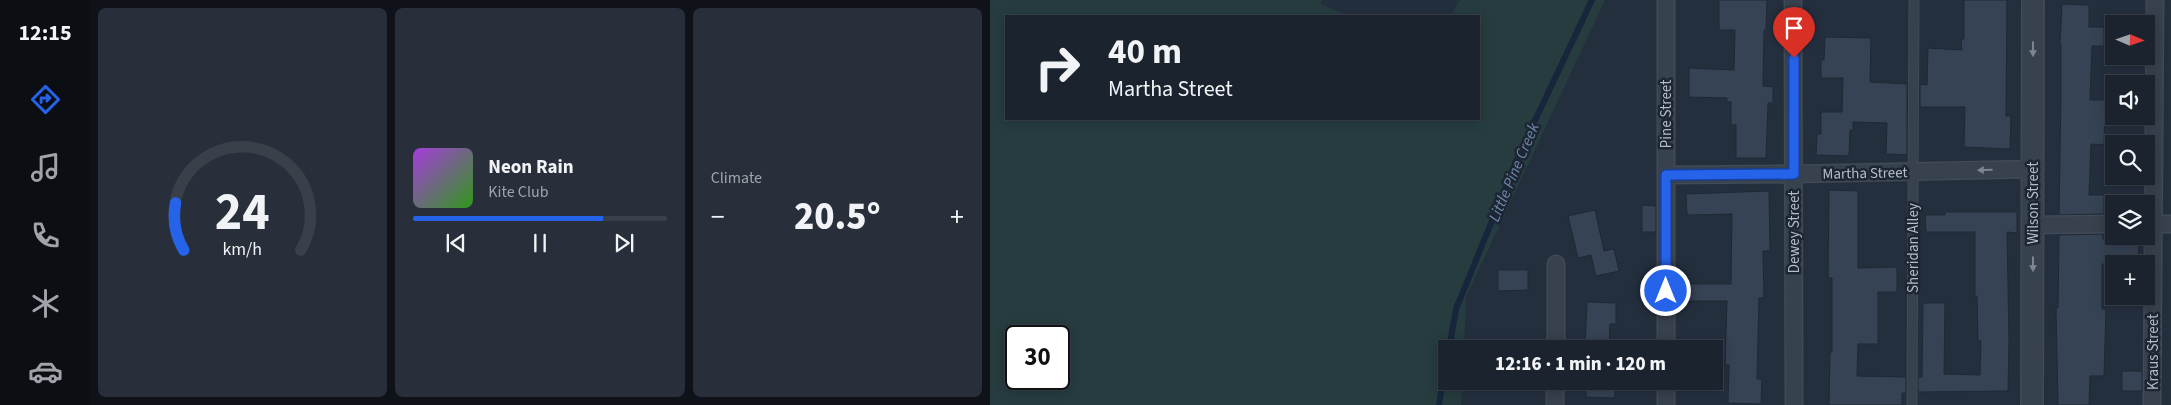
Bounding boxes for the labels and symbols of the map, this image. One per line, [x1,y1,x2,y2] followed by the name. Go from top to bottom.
[1773,7,1815,58] pin
[2105,15,2155,65] north arrow
[2029,41,2037,57] one-way arrow
[1656,80,1677,148] street label: Pine Street
[1483,119,1545,225] water label: Little Pine Creek
[1822,162,1908,185] street label: Martha Street
[2023,162,2044,244] street label: Wilson Street
[1977,166,1993,174] one-way arrow
[1784,191,1805,273] street label: Dewey Street
[1903,203,1924,293] street label: Sheridan Alley
[2029,256,2037,272] one-way arrow
[1639,264,1691,316] position arrow
[2143,314,2164,390] street label: Kraus Street
[1005,325,1070,390] speed limit sign: 30

